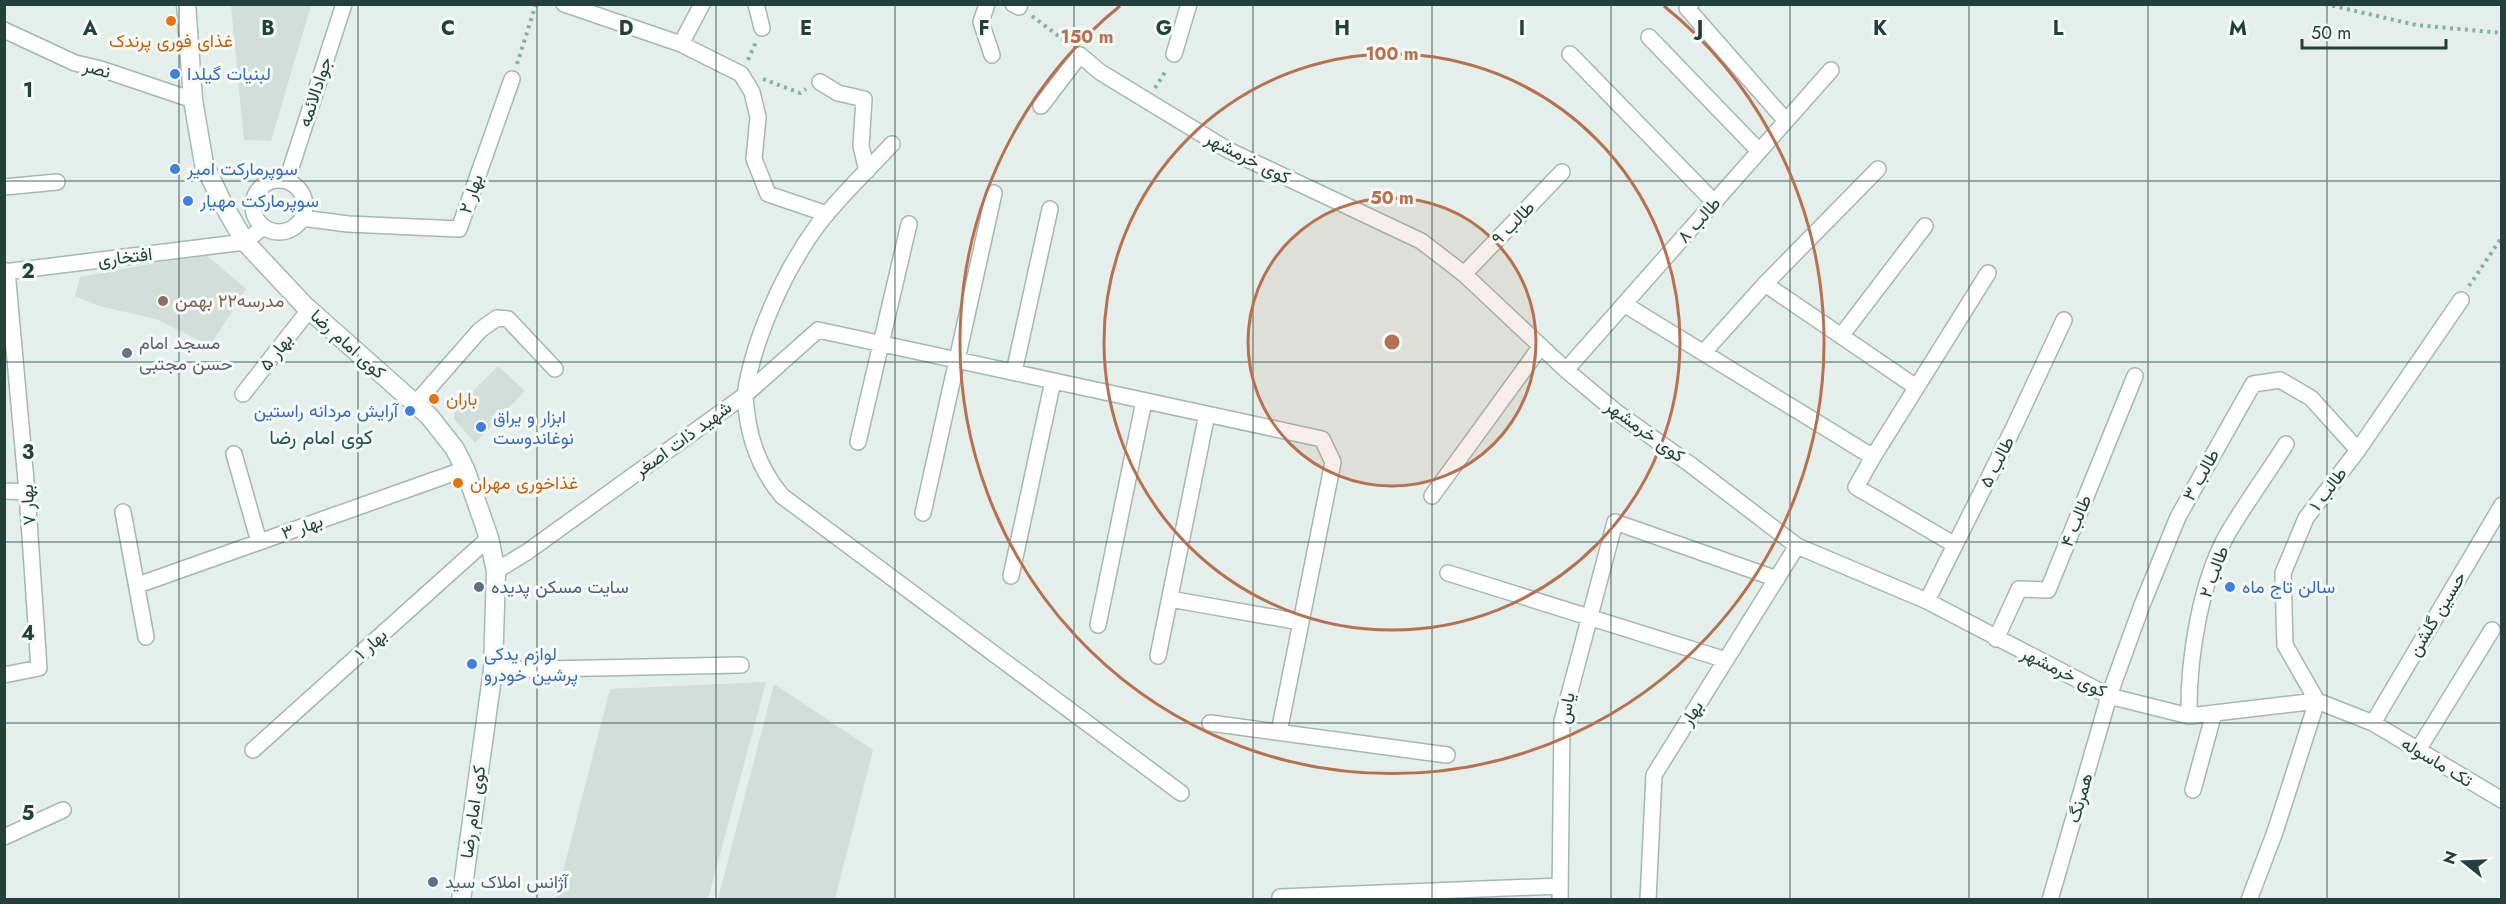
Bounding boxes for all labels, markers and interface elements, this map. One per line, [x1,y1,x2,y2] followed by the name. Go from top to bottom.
[2302,12,2446,50] scale bar
[82,14,98,43] text: A
[164,14,178,28] marker: غذای فوری پرندک
[261,14,275,43] text: B
[441,14,455,43] text: C
[619,14,633,43] text: D
[800,14,812,43] text: E
[978,14,990,43] text: F
[1156,14,1172,43] text: G
[1334,14,1350,43] text: H
[1519,14,1525,43] text: I
[1693,14,1703,43] text: J
[1873,14,1887,43] text: K
[2053,14,2064,43] text: L
[2229,14,2247,43] text: M
[2311,20,2351,46] text: 50 m
[1061,24,1113,50] text: 150 m
[109,28,233,54] place label: غذای فوری پرندک
[1365,41,1419,67] text: 100 m
[79,53,114,85] street label: نصر
[291,54,339,130] street label: جوادالائمه
[187,61,271,87] place label: لبنیات گیلدا
[168,67,182,81] marker: لبنیات گیلدا
[23,76,33,105] text: 1
[1200,125,1295,191] street label: کوی خرمشهر
[186,156,298,182] place label: سوپرمارکت امیر
[168,162,182,176] marker: سوپرمارکت امیر
[452,171,490,217] street label: بهار ۲
[1370,185,1414,211] text: 50 m
[199,188,319,214] place label: سوپرمارکت مهیار
[1671,191,1727,249] street label: طالب ۸
[181,194,195,208] marker: سوپرمارکت مهیار
[1485,195,1541,251] street label: طالب ۹
[96,241,154,273] street label: افتخاری
[21,257,35,286] text: 2
[175,288,284,314] place label: مدرسه۲۲ بهمن
[156,294,170,308] marker: مدرسه۲۲ بهمن
[305,303,391,385] street label: کوی امام رضا
[253,328,299,376] street label: بهار ۵
[139,330,233,377] place label: مسجد امام حسن مجتبی
[1382,332,1402,352] centre of rings
[120,346,134,360] marker: مسجد امام حسن مجتبی
[446,386,477,412] place label: باران
[427,392,441,406] marker: باران
[1599,393,1690,469] street label: کوی خرمشهر
[628,395,737,484] street label: شهید ذات اصغر
[254,398,400,424] place label: آرایش مردانه راستین
[403,404,417,418] marker: آرایش مردانه راستین
[493,404,574,451] place label: ابزار و یراق نوغاندوست
[474,420,488,434] marker: ابزار و یراق نوغاندوست
[269,423,373,452] district label: کوی امام رضا
[1973,432,2021,492] street label: طالب ۵
[22,438,34,467] text: 3
[2176,444,2226,506] street label: طالب ۳
[2303,462,2353,516] street label: طالب ۱
[470,470,578,496] place label: غذاخوری مهران
[451,476,465,490] marker: غذاخوری مهران
[14,484,42,526] street label: بهار ۷
[2054,491,2098,551] street label: طالب ۴
[278,508,326,546] street label: بهار ۳
[2193,543,2235,601] street label: طالب ۲
[2401,567,2473,661] street label: حسین گلشن
[491,574,629,600] place label: سایت مسکن پدیده
[2242,574,2335,600] place label: سالن تاج ماه
[472,580,486,594] marker: سایت مسکن پدیده
[2223,580,2237,594] marker: سالن تاج ماه
[21,619,35,648] text: 4
[349,622,393,666] street label: بهار ۱
[2016,640,2111,704] street label: کوی خرمشهر
[484,641,578,688] place label: لوازم یدکی پرشین خودرو
[465,657,479,671] marker: لوازم یدکی پرشین خودرو
[1550,690,1582,726] street label: یاس
[1674,695,1710,731] street label: بهار
[2396,730,2478,794] street label: تک ماسوله
[454,764,492,860] street label: کوی امام رضا
[2061,770,2099,826] street label: همرنگ
[22,799,35,828] text: 5
[2434,832,2494,892] north arrow
[2437,848,2463,867] text: N
[445,869,570,895] place label: آژانس املاک سید
[426,875,440,889] marker: آژانس املاک سید

